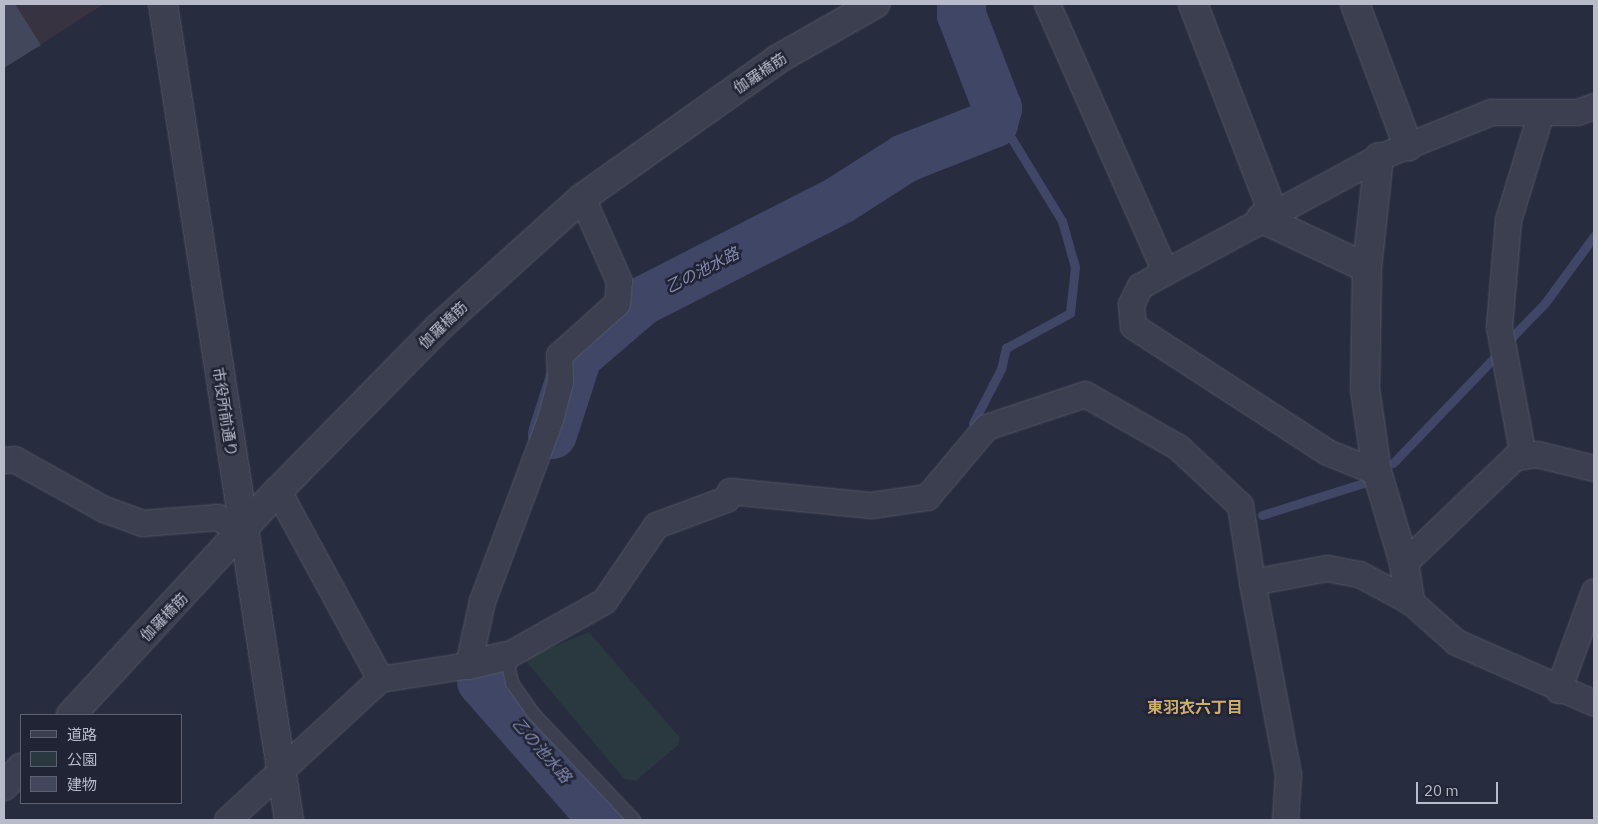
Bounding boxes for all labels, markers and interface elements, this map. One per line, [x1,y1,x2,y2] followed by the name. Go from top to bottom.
[730,49,790,97] street label: 伽羅橋筋
[662,243,742,297] water label: 乙の池水路
[415,298,471,352] street label: 伽羅橋筋
[209,366,241,458] street label: 市役所前通り
[137,589,191,645] street label: 伽羅橋筋
[1147,697,1243,717] district label: 東羽衣六丁目
[20,714,182,804] legend
[509,714,575,786] water label: 乙の池水路
[67,725,97,744] text: 道路
[67,750,97,769] text: 公園
[1418,772,1500,804] scale bar
[67,775,97,794] text: 建物
[1424,781,1459,800] text: 20 m

